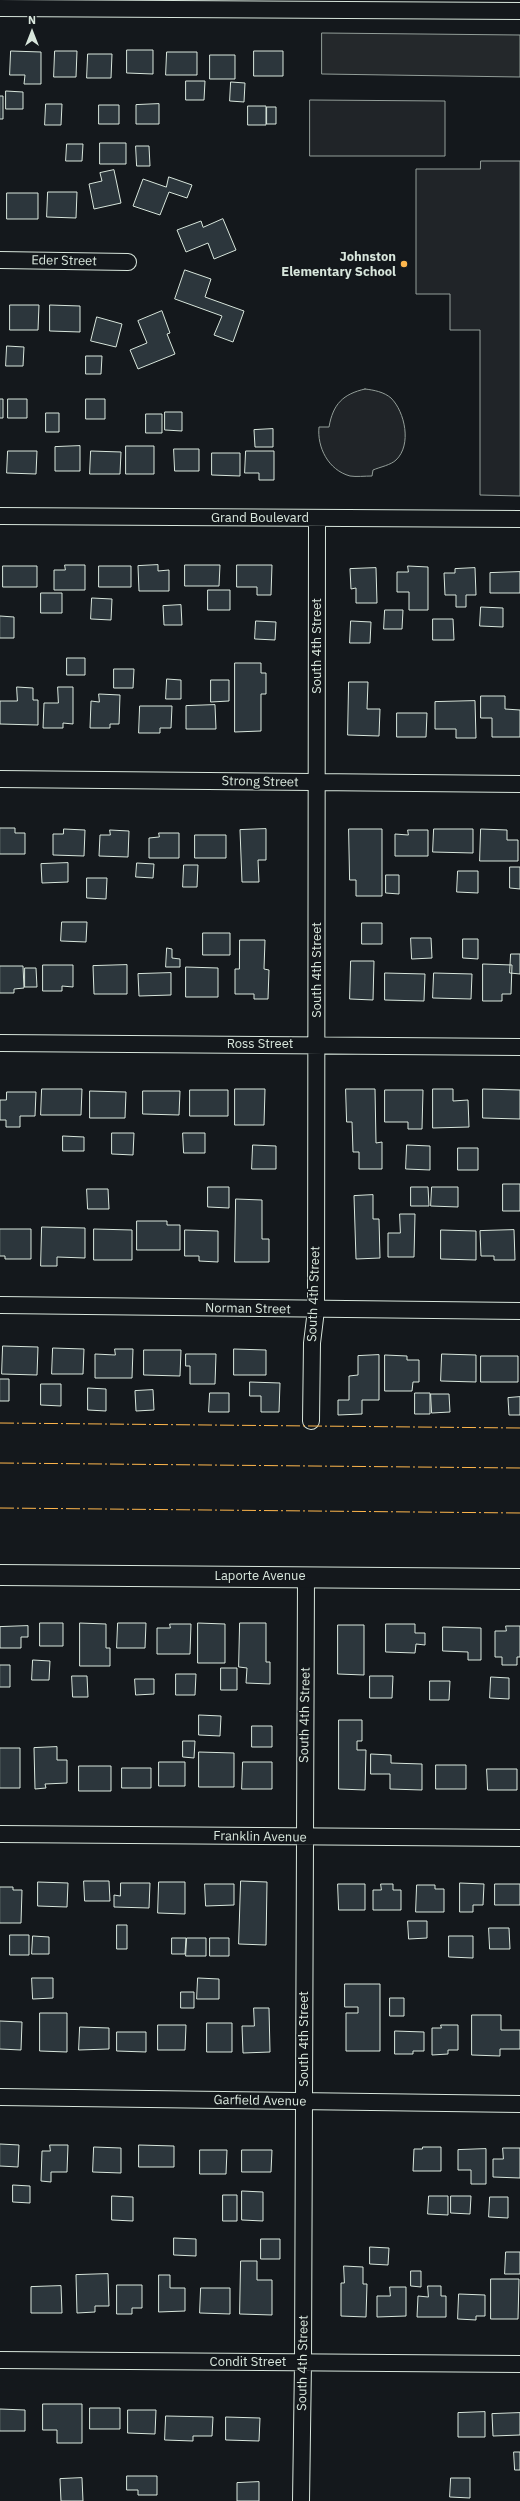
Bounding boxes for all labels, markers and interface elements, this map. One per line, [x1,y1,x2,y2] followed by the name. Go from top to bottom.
[12,12,52,52] north arrow
[28,13,36,27] text: N
[281,249,396,280] place label: Johnston Elementary School
[31,253,97,269] street label: Eder Street
[399,259,409,269] marker: Johnston Elementary School
[211,510,309,526] street label: Grand Boulevard
[309,598,325,694] street label: South 4th Street
[221,774,299,790] street label: Strong Street
[309,922,325,1018] street label: South 4th Street
[227,1036,293,1052] street label: Ross Street
[305,1246,323,1342] street label: South 4th Street
[205,1300,291,1318] street label: Norman Street
[214,1568,306,1584] street label: Laporte Avenue
[296,1667,314,1763] street label: South 4th Street
[213,1828,307,1846] street label: Franklin Avenue
[296,1991,312,2087] street label: South 4th Street
[213,2092,307,2110] street label: Garfield Avenue
[294,2315,312,2411] street label: South 4th Street
[210,2354,286,2370] street label: Condit Street

